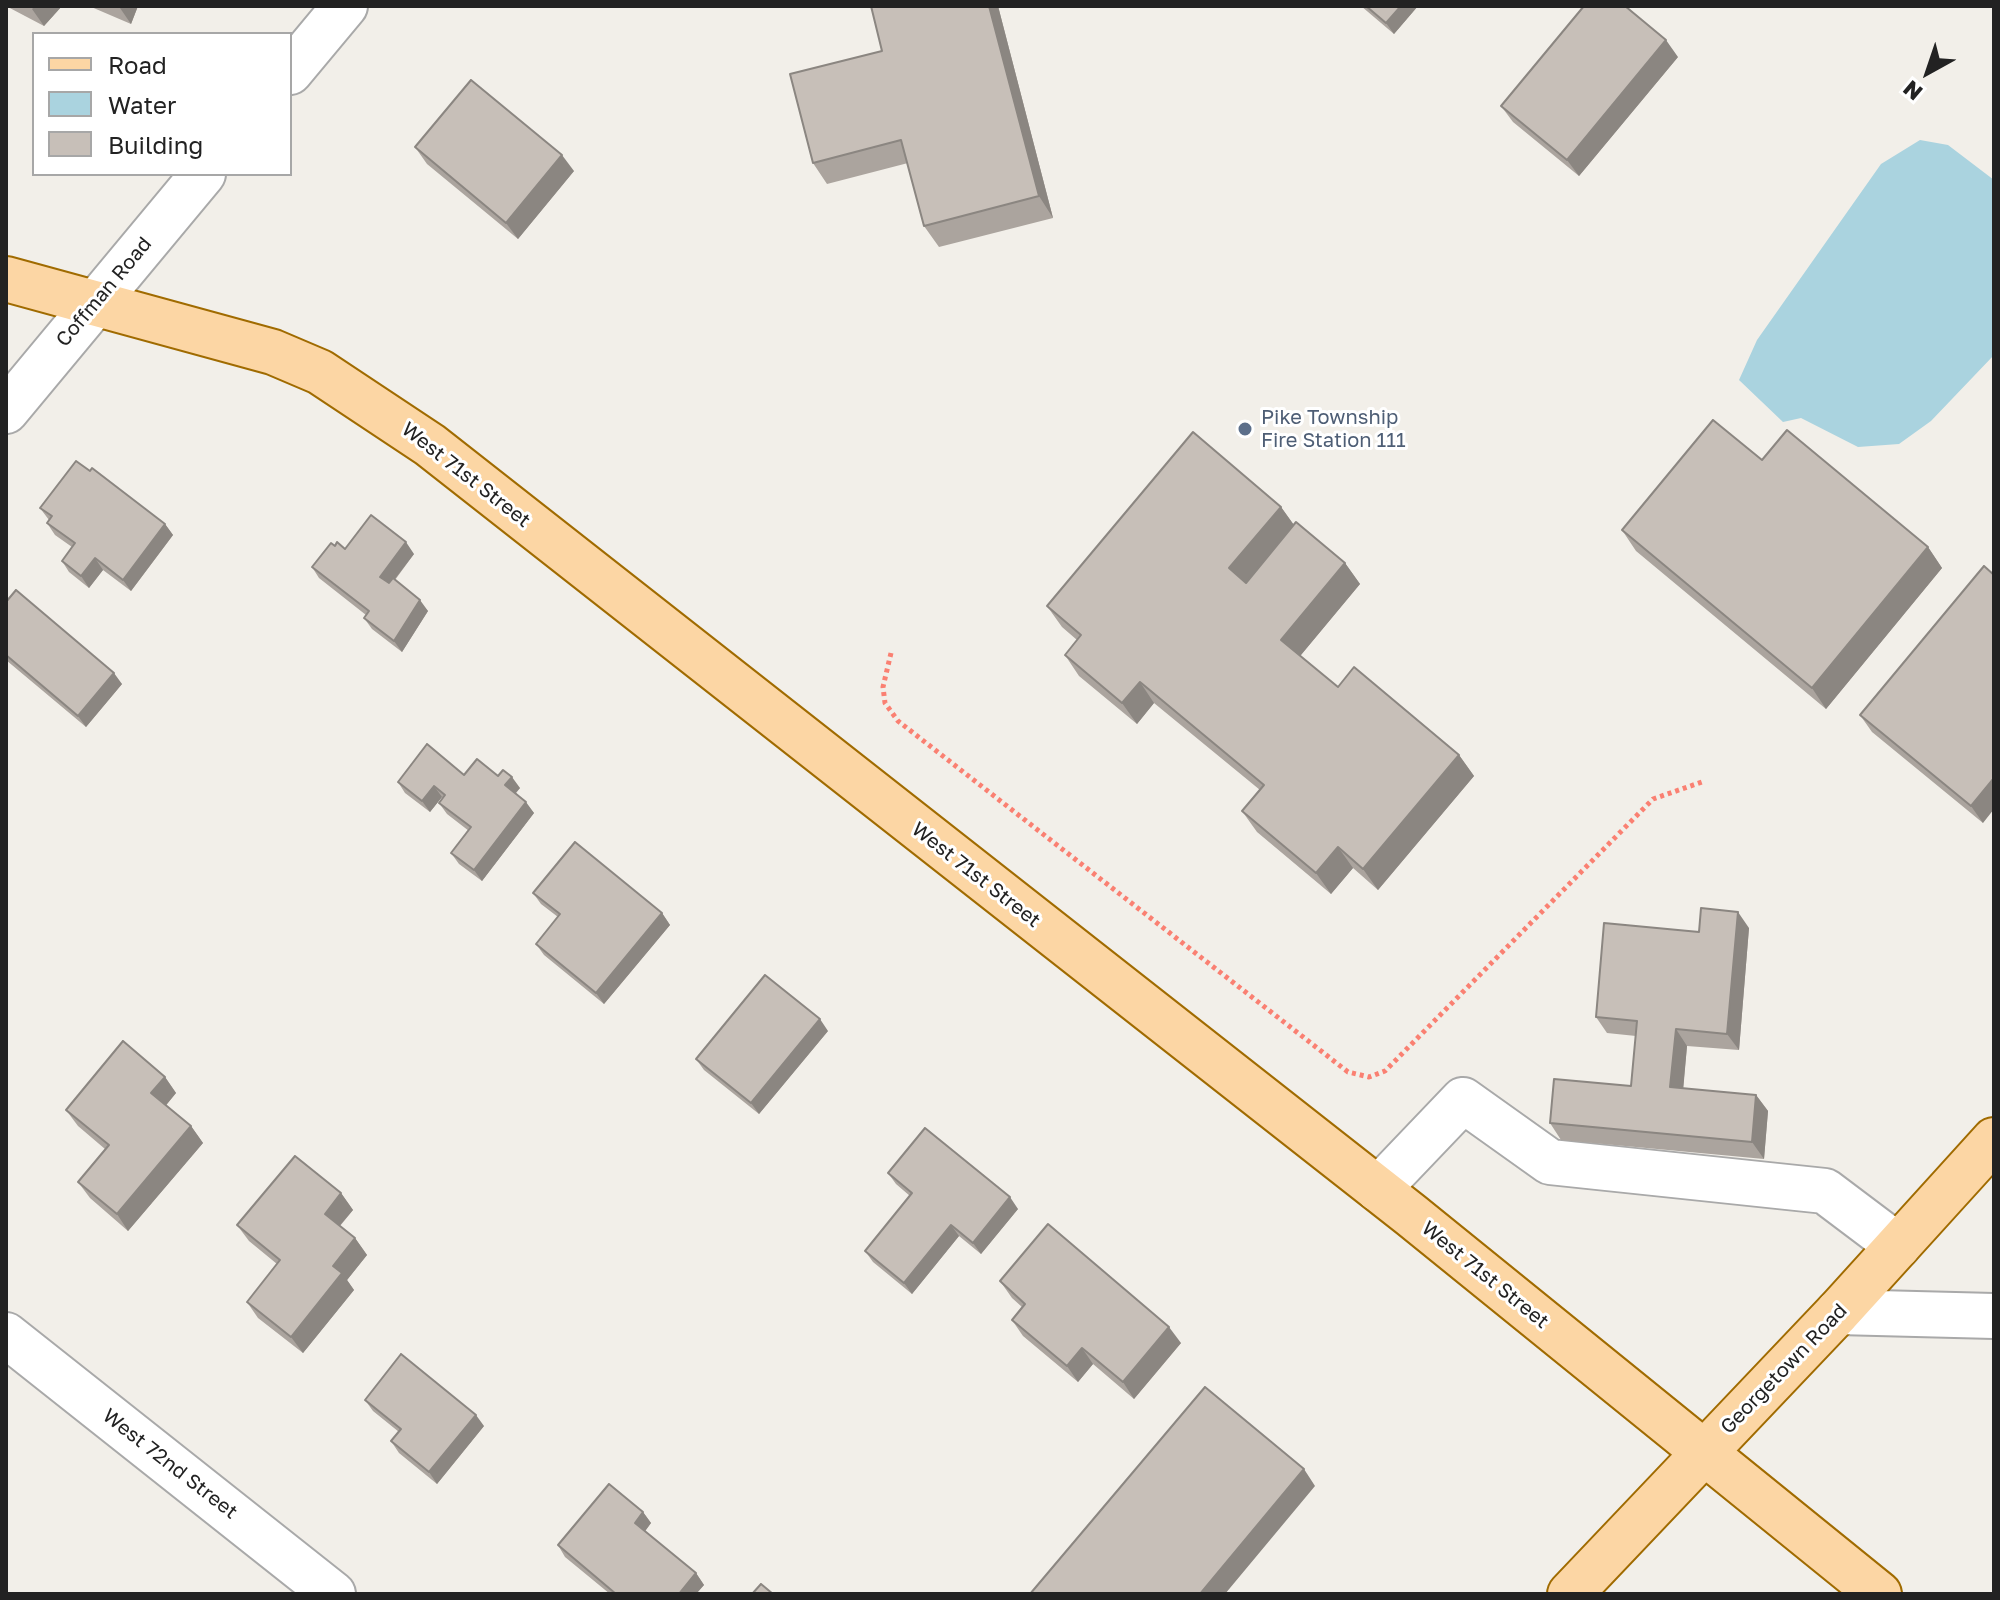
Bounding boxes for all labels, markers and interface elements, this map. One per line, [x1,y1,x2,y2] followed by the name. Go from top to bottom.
[32,32,292,176] legend
[1888,32,1968,112] north arrow
[108,50,167,79] text: Road
[1897,75,1927,106] text: N
[108,90,176,119] text: Water
[108,130,203,159] text: Building
[51,232,157,352] street label: Coffman Road
[1261,406,1406,453] place label: Pike Township Fire Station 111
[397,417,535,533] street label: West 71st Street
[1236,420,1254,438] marker: Pike Township Fire Station 111
[907,817,1045,933] street label: West 71st Street
[1417,1216,1553,1334] street label: West 71st Street
[1716,1299,1852,1439] street label: Georgetown Road
[98,1404,242,1524] street label: West 72nd Street

